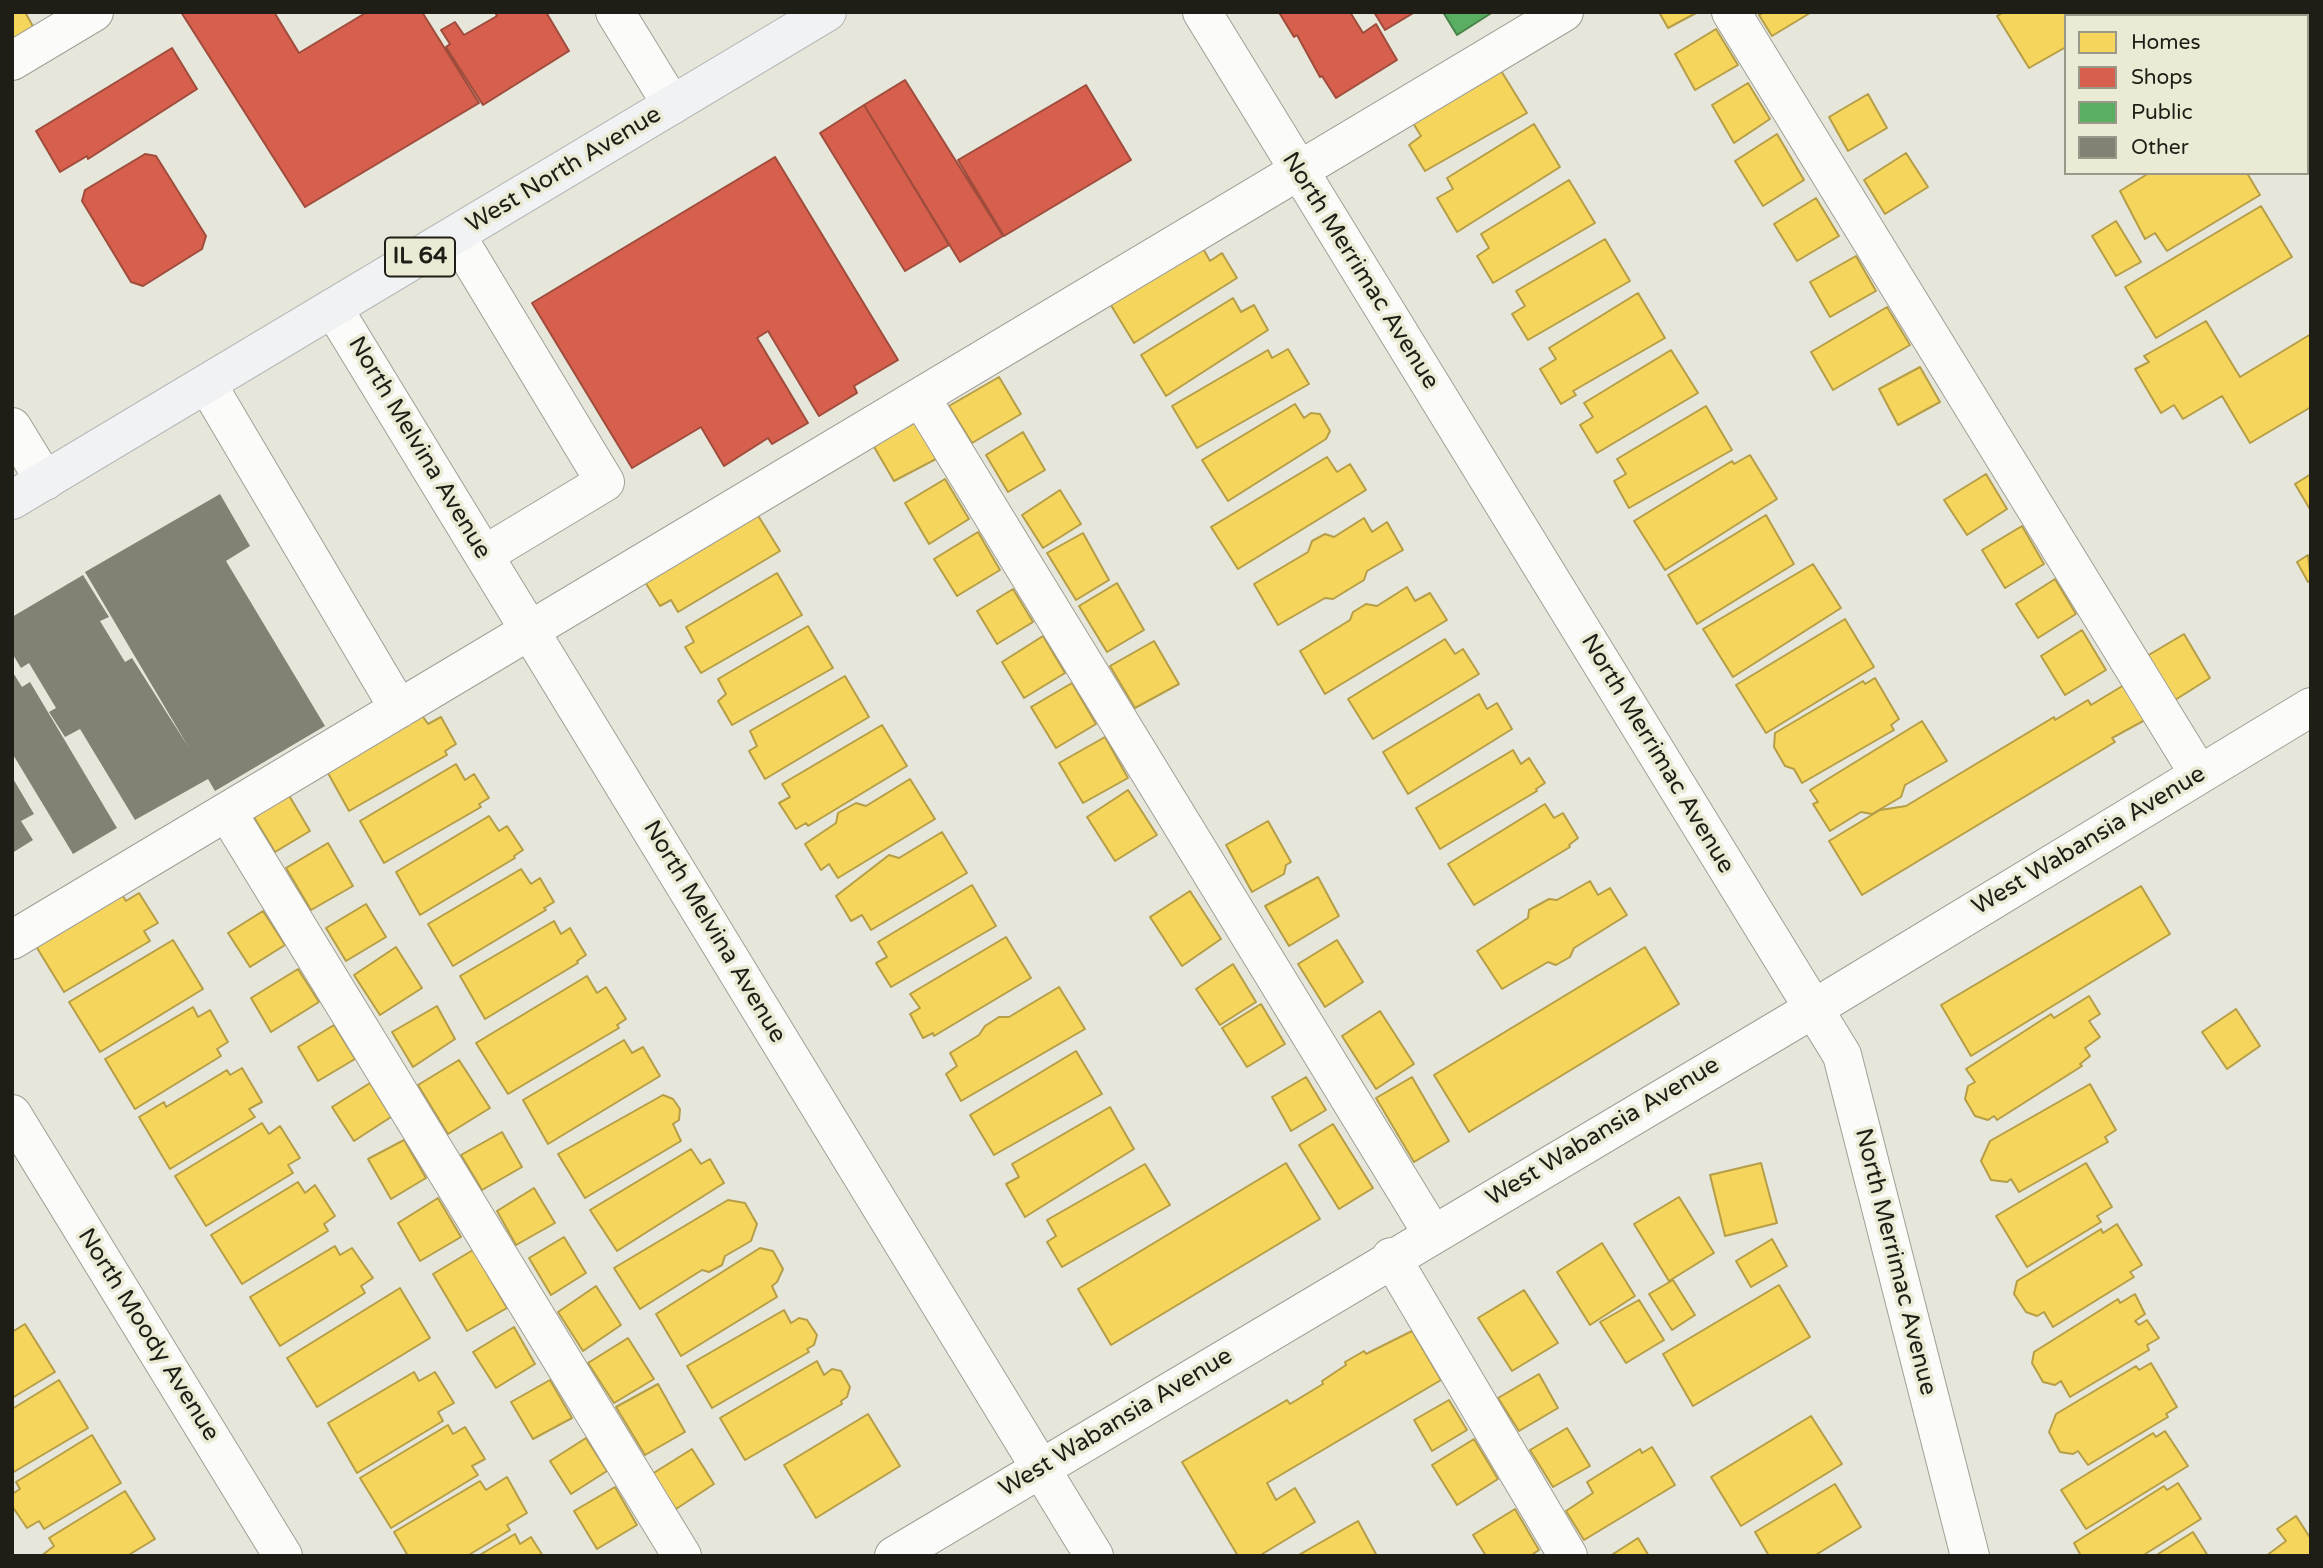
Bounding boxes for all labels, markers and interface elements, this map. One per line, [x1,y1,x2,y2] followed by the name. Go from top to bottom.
[2064,14,2309,175] legend
[2131,30,2201,55] text: Homes
[2131,65,2193,90] text: Shops
[461,100,667,240] street label: West North Avenue
[2131,100,2193,125] text: Public
[2131,135,2189,160] text: Other
[1275,147,1445,395] street label: North Merrimac Avenue
[385,238,455,276] road number: IL 64
[341,332,497,564] street label: North Melvina Avenue
[1574,629,1740,879] street label: North Merrimac Avenue
[1967,760,2211,922] street label: West Wabansia Avenue
[636,816,792,1048] street label: North Melvina Avenue
[1481,1051,1725,1213] street label: West Wabansia Avenue
[1848,1126,1942,1398] street label: North Merrimac Avenue
[71,1224,225,1446] street label: North Moody Avenue
[994,1342,1238,1504] street label: West Wabansia Avenue

